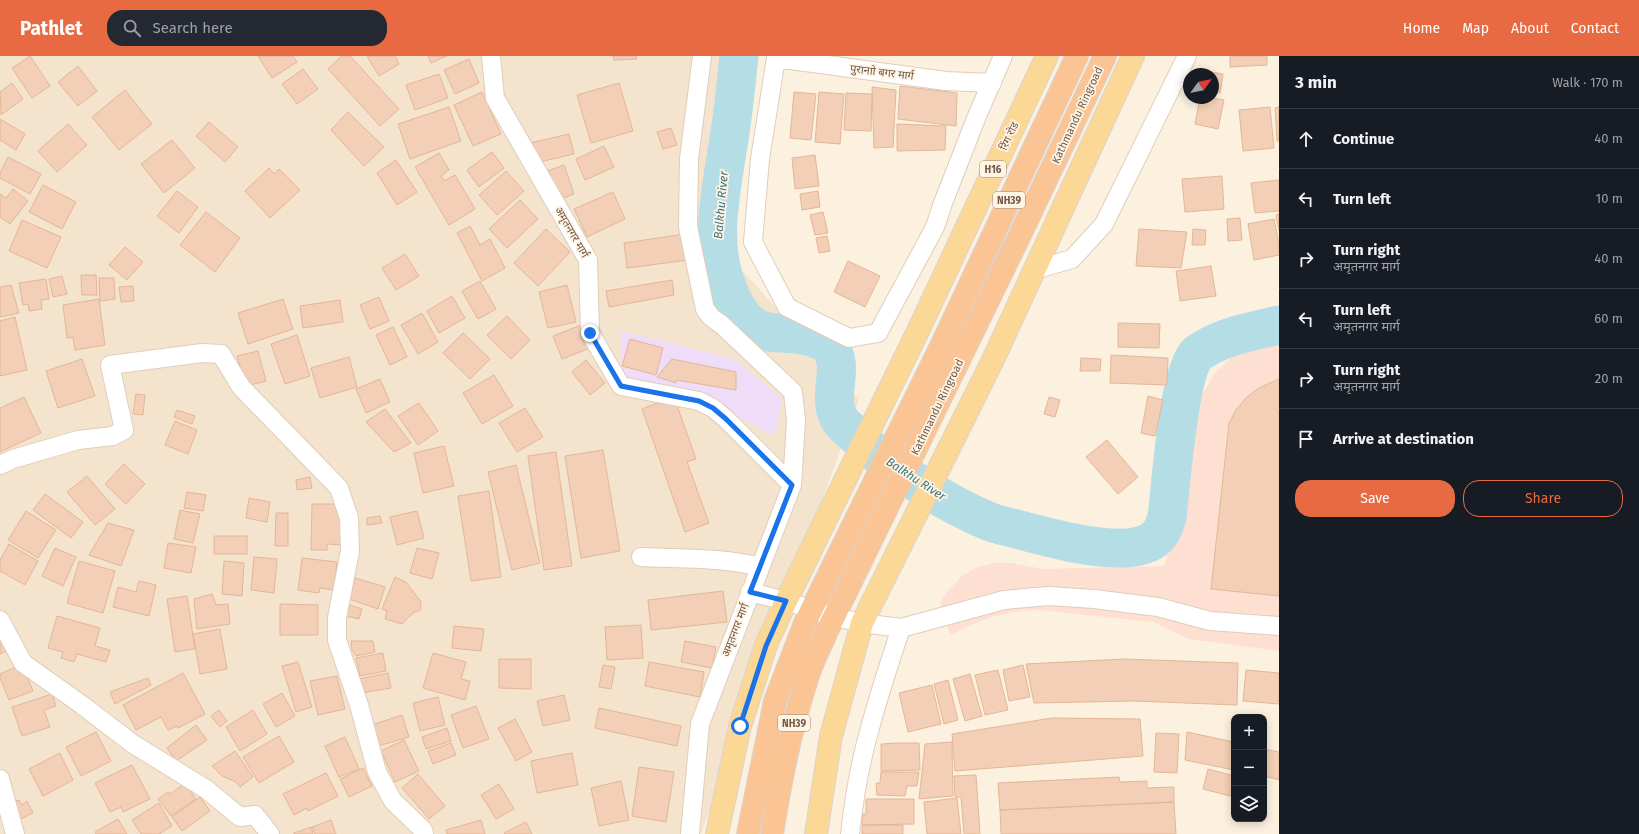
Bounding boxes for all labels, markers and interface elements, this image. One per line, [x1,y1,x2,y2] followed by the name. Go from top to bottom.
[107,10,387,46] search box
[20,17,83,40] text: Pathlet
[121,17,143,39] icon: search
[153,19,233,37] text: Search here
[1403,20,1440,37] text: Home
[1462,20,1489,37] text: Map
[1511,20,1549,37] text: About
[1571,20,1619,37] text: Contact
[849,62,915,83] street label: पुरानाो बगर मार्ग
[1049,65,1106,166] street label: Kathmandu Ringroad
[1183,68,1219,104] north arrow
[1295,72,1337,93] text: 3 min
[1552,75,1623,90] text: Walk · 170 m
[997,120,1022,152] street label: रिंग रोड
[1295,128,1317,150] icon: ahead
[1333,130,1394,148] text: Continue
[1594,131,1623,146] text: 40 m
[980,161,1006,177] road number: H16
[711,170,731,240] water label: Balkhu River
[1295,188,1317,210] icon: left
[1333,190,1391,208] text: Turn left
[1596,191,1623,206] text: 10 m
[993,192,1025,208] road number: NH39
[552,204,592,261] street label: अमृतनगर मार्ग
[1333,241,1400,259] text: Turn right
[1295,248,1317,270] icon: right
[1594,251,1623,266] text: 40 m
[1333,259,1400,274] text: अमृतनगर मार्ग
[1333,301,1391,319] text: Turn left
[1295,308,1317,330] icon: left
[1594,311,1623,326] text: 60 m
[1333,319,1400,334] text: अमृतनगर मार्ग
[581,324,599,342] route end
[909,357,966,457] street label: Kathmandu Ringroad
[1333,361,1400,379] text: Turn right
[1295,368,1317,390] icon: right
[1595,371,1623,386] text: 20 m
[1333,379,1400,394] text: अमृतनगर मार्ग
[1295,428,1317,450] icon: arrive
[1333,430,1474,448] text: Arrive at destination
[884,455,949,504] water label: Balkhu River
[1295,480,1455,517] button: Save
[1463,480,1623,517] button: Share
[719,601,752,659] street label: अमृतनगर मार्ग
[1231,714,1267,822] map controls
[1231,714,1267,750] button: +
[778,715,810,731] road number: NH39
[731,717,749,735] route start
[1231,750,1267,786] button: −
[1231,786,1267,822] button: layers

